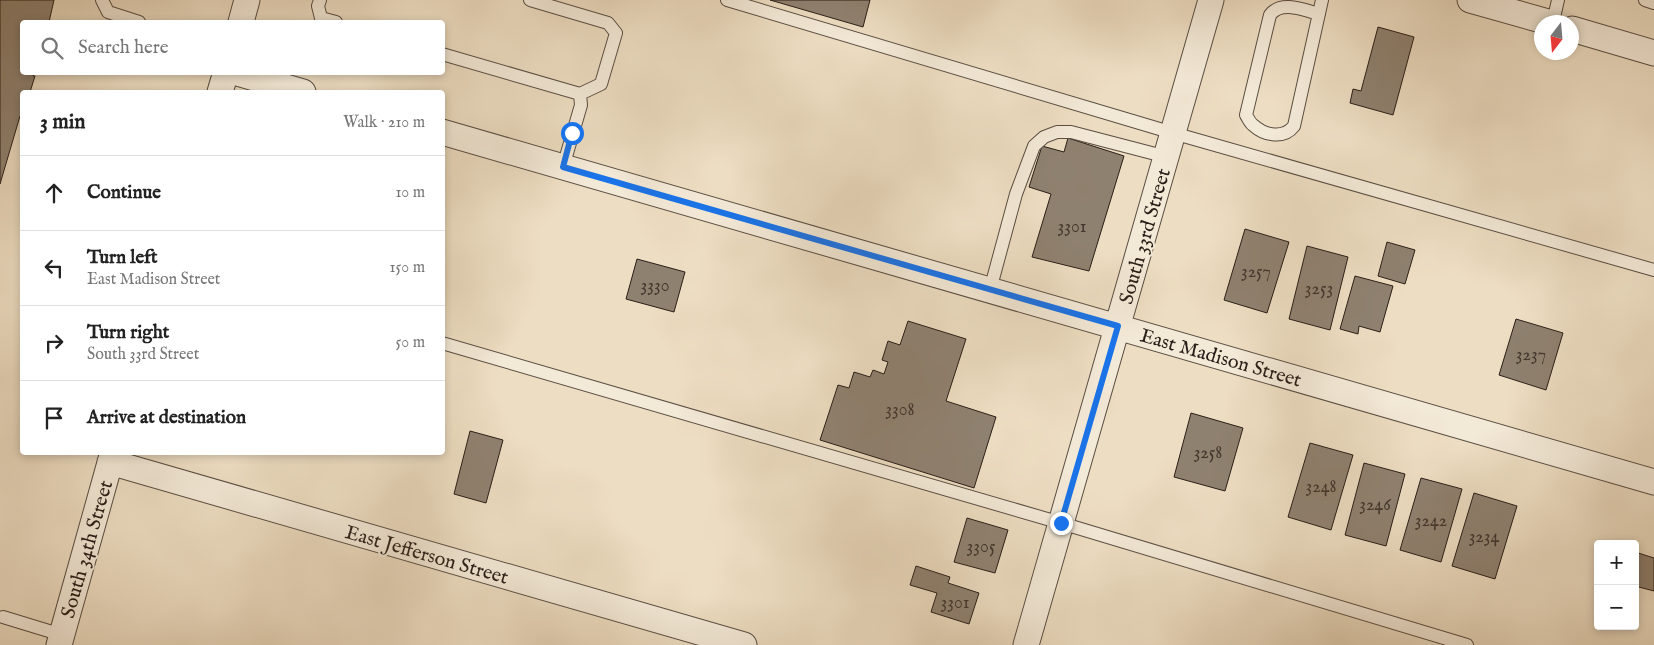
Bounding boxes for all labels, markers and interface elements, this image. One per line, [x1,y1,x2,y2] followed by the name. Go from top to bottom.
[1534,15,1579,60] north arrow
[20,20,445,75] search box
[38,34,66,62] icon: search
[78,36,169,60] text: Search here
[40,109,85,136] text: 3 min
[343,113,425,133] text: Walk · 210 m
[561,122,584,145] route start
[1114,165,1177,307] street label: South 33rd Street
[40,179,68,207] icon: ahead
[87,181,161,205] text: Continue
[395,183,425,203] text: 10 m
[1058,216,1086,239] house number: 3301
[87,246,158,270] text: Turn left
[40,254,68,282] icon: left
[390,258,425,278] text: 150 m
[1241,261,1271,284] house number: 3257
[87,270,220,290] text: East Madison Street
[640,275,670,298] house number: 3330
[1305,278,1333,301] house number: 3253
[87,321,169,345] text: Turn right
[1137,323,1304,393] street label: East Madison Street
[40,329,68,357] icon: right
[396,333,425,353] text: 50 m
[1516,344,1546,367] house number: 3237
[87,345,199,365] text: South 33rd Street
[885,399,915,422] house number: 3308
[40,404,68,432] icon: arrive
[87,406,246,430] text: Arrive at destination
[1194,442,1222,465] house number: 3258
[1305,476,1337,499] house number: 3248
[56,478,119,621] street label: South 34th Street
[1359,494,1391,517] house number: 3246
[1415,510,1447,533] house number: 3242
[1050,512,1073,535] route end
[342,520,511,591] street label: East Jefferson Street
[1469,526,1500,549] house number: 3234
[967,536,996,559] house number: 3305
[1594,540,1639,630] map controls
[1594,540,1639,585] button: +
[1594,585,1639,630] button: −
[941,592,969,615] house number: 3301

